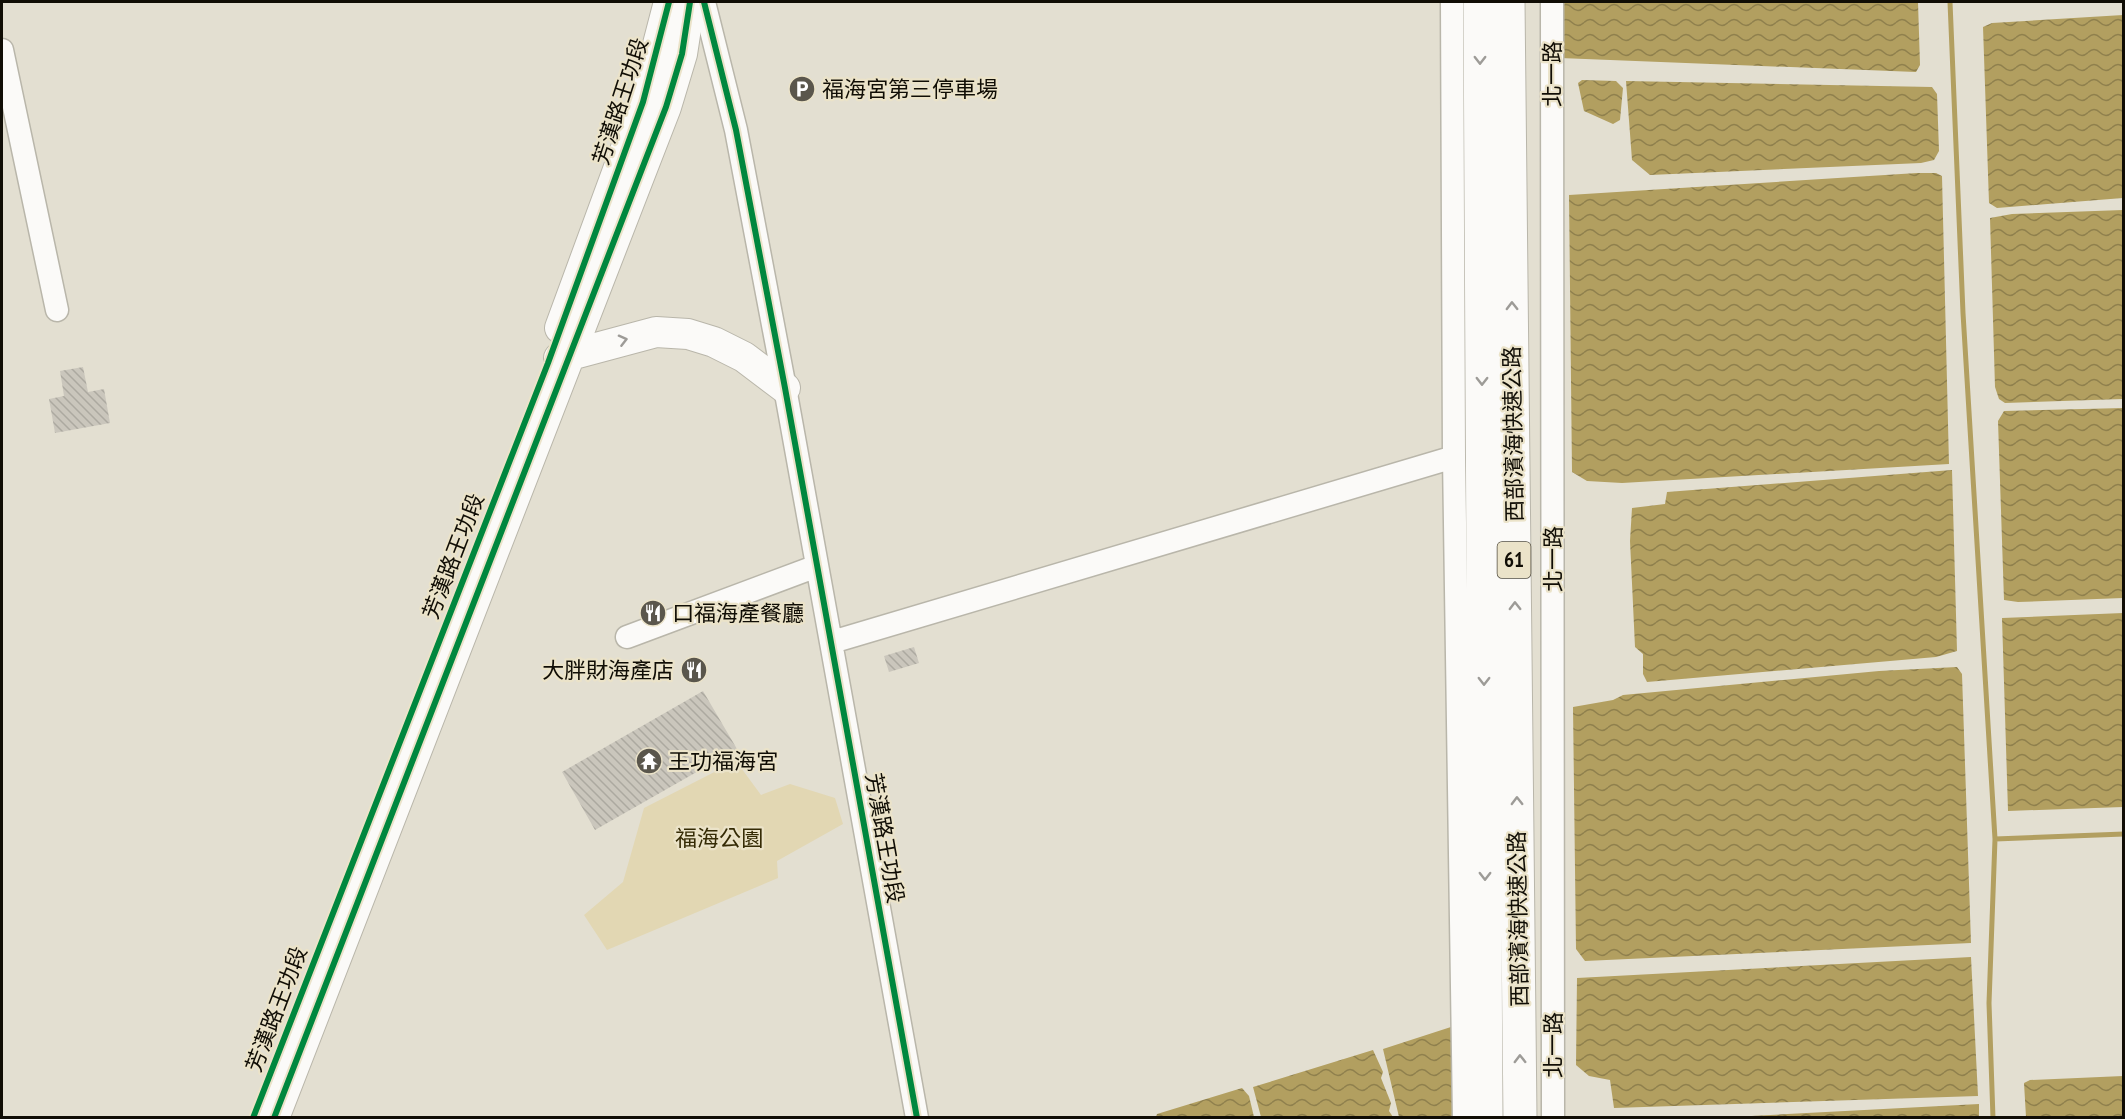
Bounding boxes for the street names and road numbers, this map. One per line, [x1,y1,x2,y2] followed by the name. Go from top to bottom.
[586,34,654,168] street label: 芳漢路王功段
[1538,41,1566,107] street label: 北一路
[1497,346,1529,522] street label: 西部濱海快速公路
[416,489,490,623] street label: 芳漢路王功段
[1539,526,1567,592] street label: 北一路
[1498,542,1530,578] road number: 61
[860,771,910,905] street label: 芳漢路王功段
[1502,831,1534,1007] street label: 西部濱海快速公路
[239,942,313,1076] street label: 芳漢路王功段
[1539,1012,1567,1078] street label: 北一路

